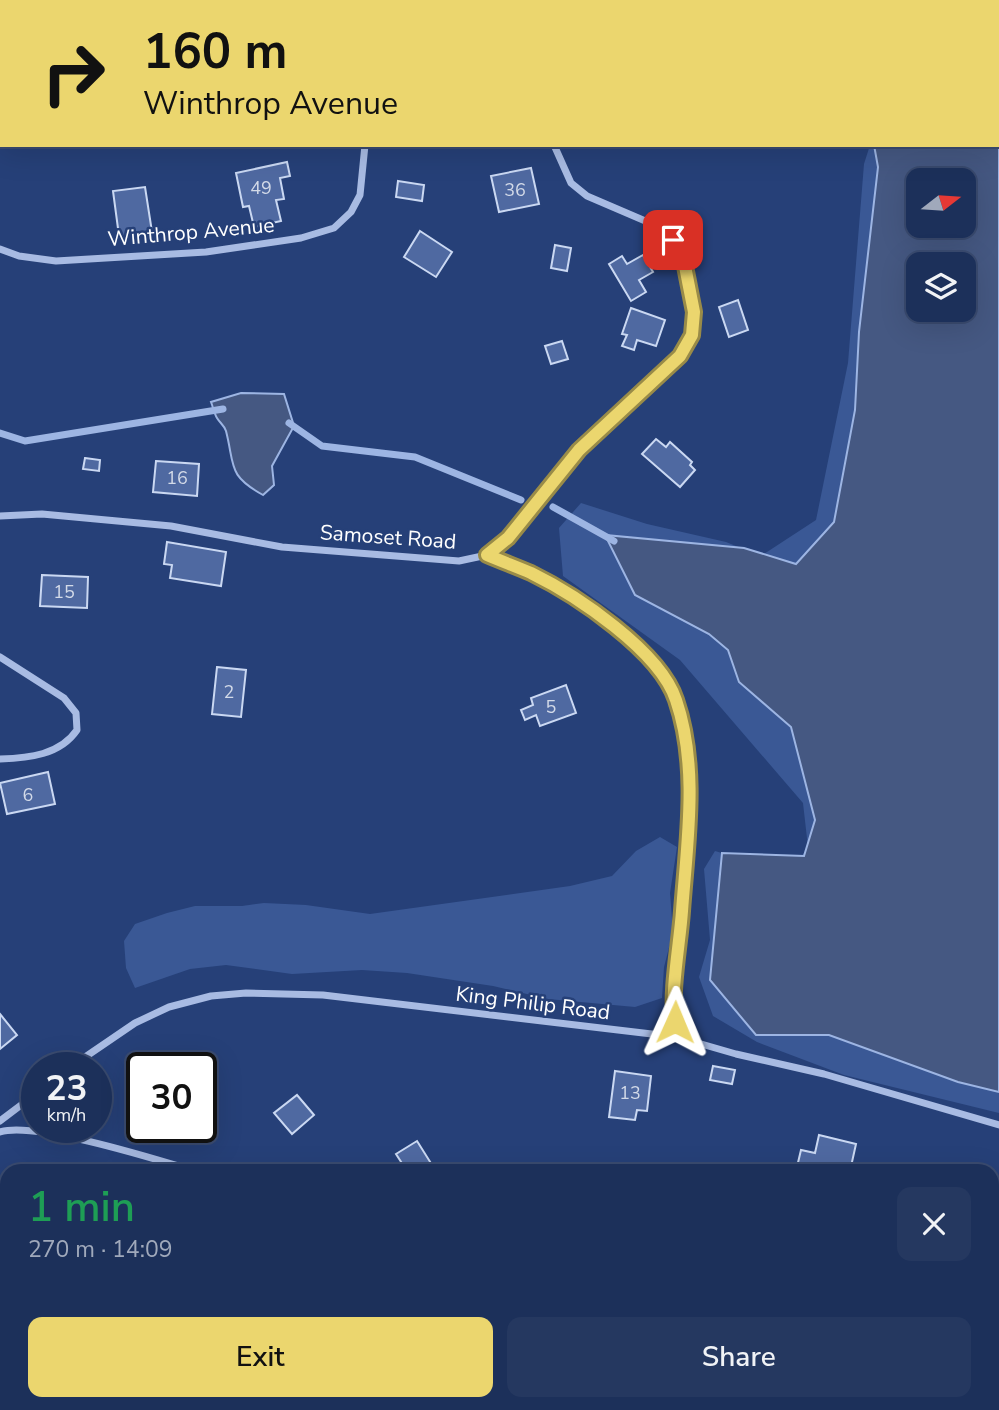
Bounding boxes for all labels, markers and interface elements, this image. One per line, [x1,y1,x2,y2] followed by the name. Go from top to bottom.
[143,18,287,85] text: 160 m
[28,28,119,119] icon: right
[143,82,398,125] text: Winthrop Avenue
[906,168,976,238] north arrow
[906,168,976,322] map controls
[250,176,272,200] house number: 49
[504,178,526,202] house number: 36
[643,210,703,270] pin
[106,211,276,253] street label: Winthrop Avenue
[654,221,692,259] icon: arrive
[906,252,976,322] button: layers
[166,466,188,490] house number: 16
[319,518,457,556] street label: Samoset Road
[53,580,75,604] house number: 15
[224,680,234,704] house number: 2
[546,695,556,719] house number: 5
[23,783,33,807] house number: 6
[454,980,612,1026] street label: King Philip Road
[638,985,712,1059] position arrow
[126,1052,217,1143] speed limit sign: 30
[45,1065,88,1112] text: 23
[619,1081,641,1105] house number: 13
[47,1103,86,1127] text: km/h
[28,1179,135,1236] text: 1 min
[897,1187,971,1261] button: close
[28,1234,173,1265] text: 270 m · 14:09
[28,1317,493,1397] button: Exit
[507,1317,971,1397] button: Share

